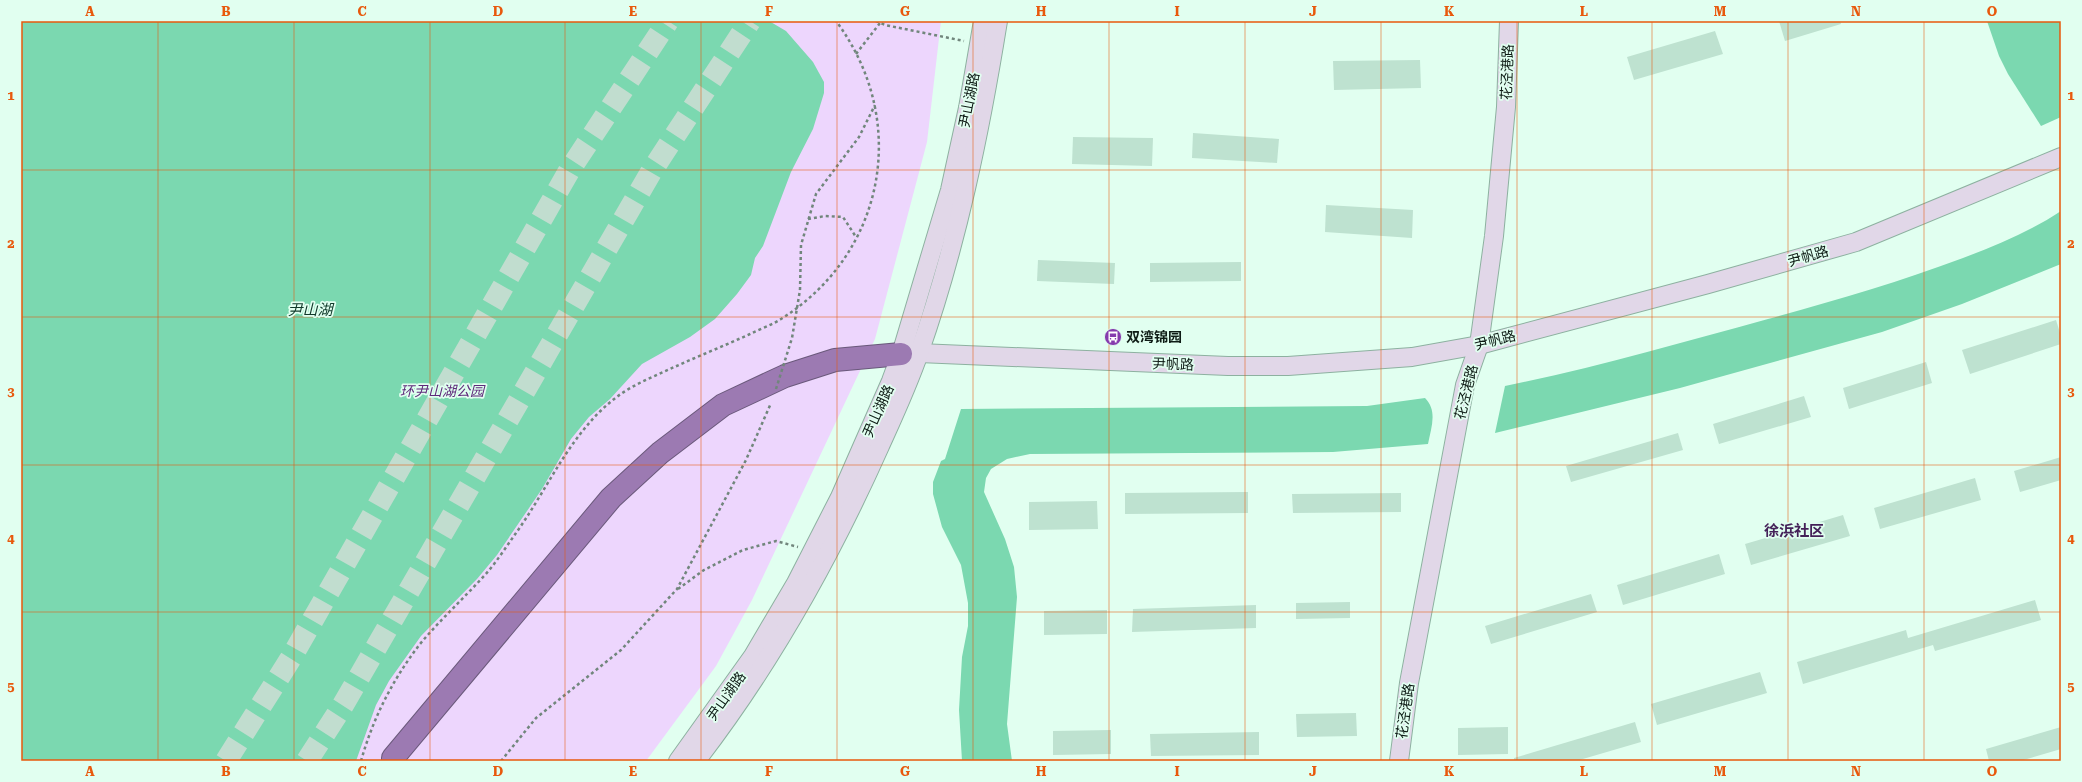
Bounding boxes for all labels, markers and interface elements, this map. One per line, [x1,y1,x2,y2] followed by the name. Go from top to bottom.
[85,4,95,19] text: A
[221,4,231,19] text: B
[357,4,367,19] text: C
[493,4,503,19] text: D
[629,4,637,19] text: E
[765,4,773,19] text: F
[900,4,910,19] text: G
[1036,4,1047,19] text: H
[1174,4,1180,19] text: I
[1309,4,1317,19] text: J
[1444,4,1455,19] text: K
[1580,4,1588,19] text: L
[1714,4,1727,19] text: M
[1851,4,1861,19] text: N
[1987,4,1998,19] text: O
[1498,44,1516,100] street label: 花泾港路
[956,71,982,129] street label: 尹山湖路
[7,88,15,103] text: 1
[2067,88,2075,103] text: 1
[7,236,15,251] text: 2
[2067,236,2075,251] text: 2
[1786,243,1830,269] street label: 尹帆路
[287,301,334,319] water label: 尹山湖
[1103,327,1123,347] bus stop icon: 双湾锦园
[1473,327,1517,353] street label: 尹帆路
[1126,329,1182,345] place label: 双湾锦园
[1152,355,1194,373] street label: 尹帆路
[1451,363,1481,421] street label: 花泾港路
[859,382,897,440] street label: 尹山湖路
[400,383,486,399] park label: 环尹山湖公园
[7,384,15,399] text: 3
[2067,384,2075,399] text: 3
[1764,522,1824,540] district label: 徐浜社区
[7,531,15,546] text: 4
[2067,531,2075,546] text: 4
[703,668,749,724] street label: 尹山湖路
[7,679,15,694] text: 5
[2067,679,2075,694] text: 5
[1393,682,1417,740] street label: 花泾港路
[85,764,95,779] text: A
[221,764,231,779] text: B
[357,764,367,779] text: C
[493,764,503,779] text: D
[629,764,637,779] text: E
[765,764,773,779] text: F
[900,764,910,779] text: G
[1036,764,1047,779] text: H
[1174,764,1180,779] text: I
[1309,764,1317,779] text: J
[1444,764,1455,779] text: K
[1580,764,1588,779] text: L
[1714,764,1727,779] text: M
[1851,764,1861,779] text: N
[1987,764,1998,779] text: O

